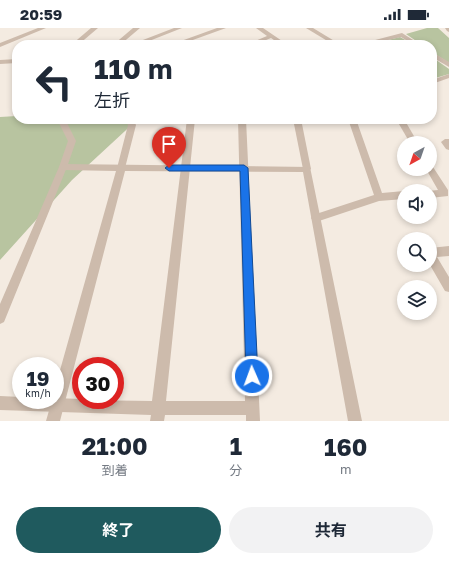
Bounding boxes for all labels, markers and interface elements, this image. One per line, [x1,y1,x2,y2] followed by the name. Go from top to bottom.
[20,5,62,23] text: 20:59
[94,52,173,85] text: 110 m
[28,56,80,108] icon: left
[94,89,130,111] text: 左折
[152,127,186,168] pin
[158,133,180,155] icon: arrive
[397,136,437,176] north arrow
[397,136,437,320] map controls
[397,184,437,224] button: sound
[397,232,437,272] button: search
[397,280,437,320] button: layers
[231,355,273,397] position arrow
[72,357,124,409] speed limit sign: 30
[26,366,49,390] text: 19
[25,387,51,399] text: km/h
[82,431,148,460] text: 21:00
[230,431,242,460] text: 1
[324,432,367,461] text: 160
[340,461,351,477] text: m
[102,462,128,478] text: 到着
[229,462,242,478] text: 分
[16,507,221,553] button: 終了
[229,507,433,553] button: 共有

